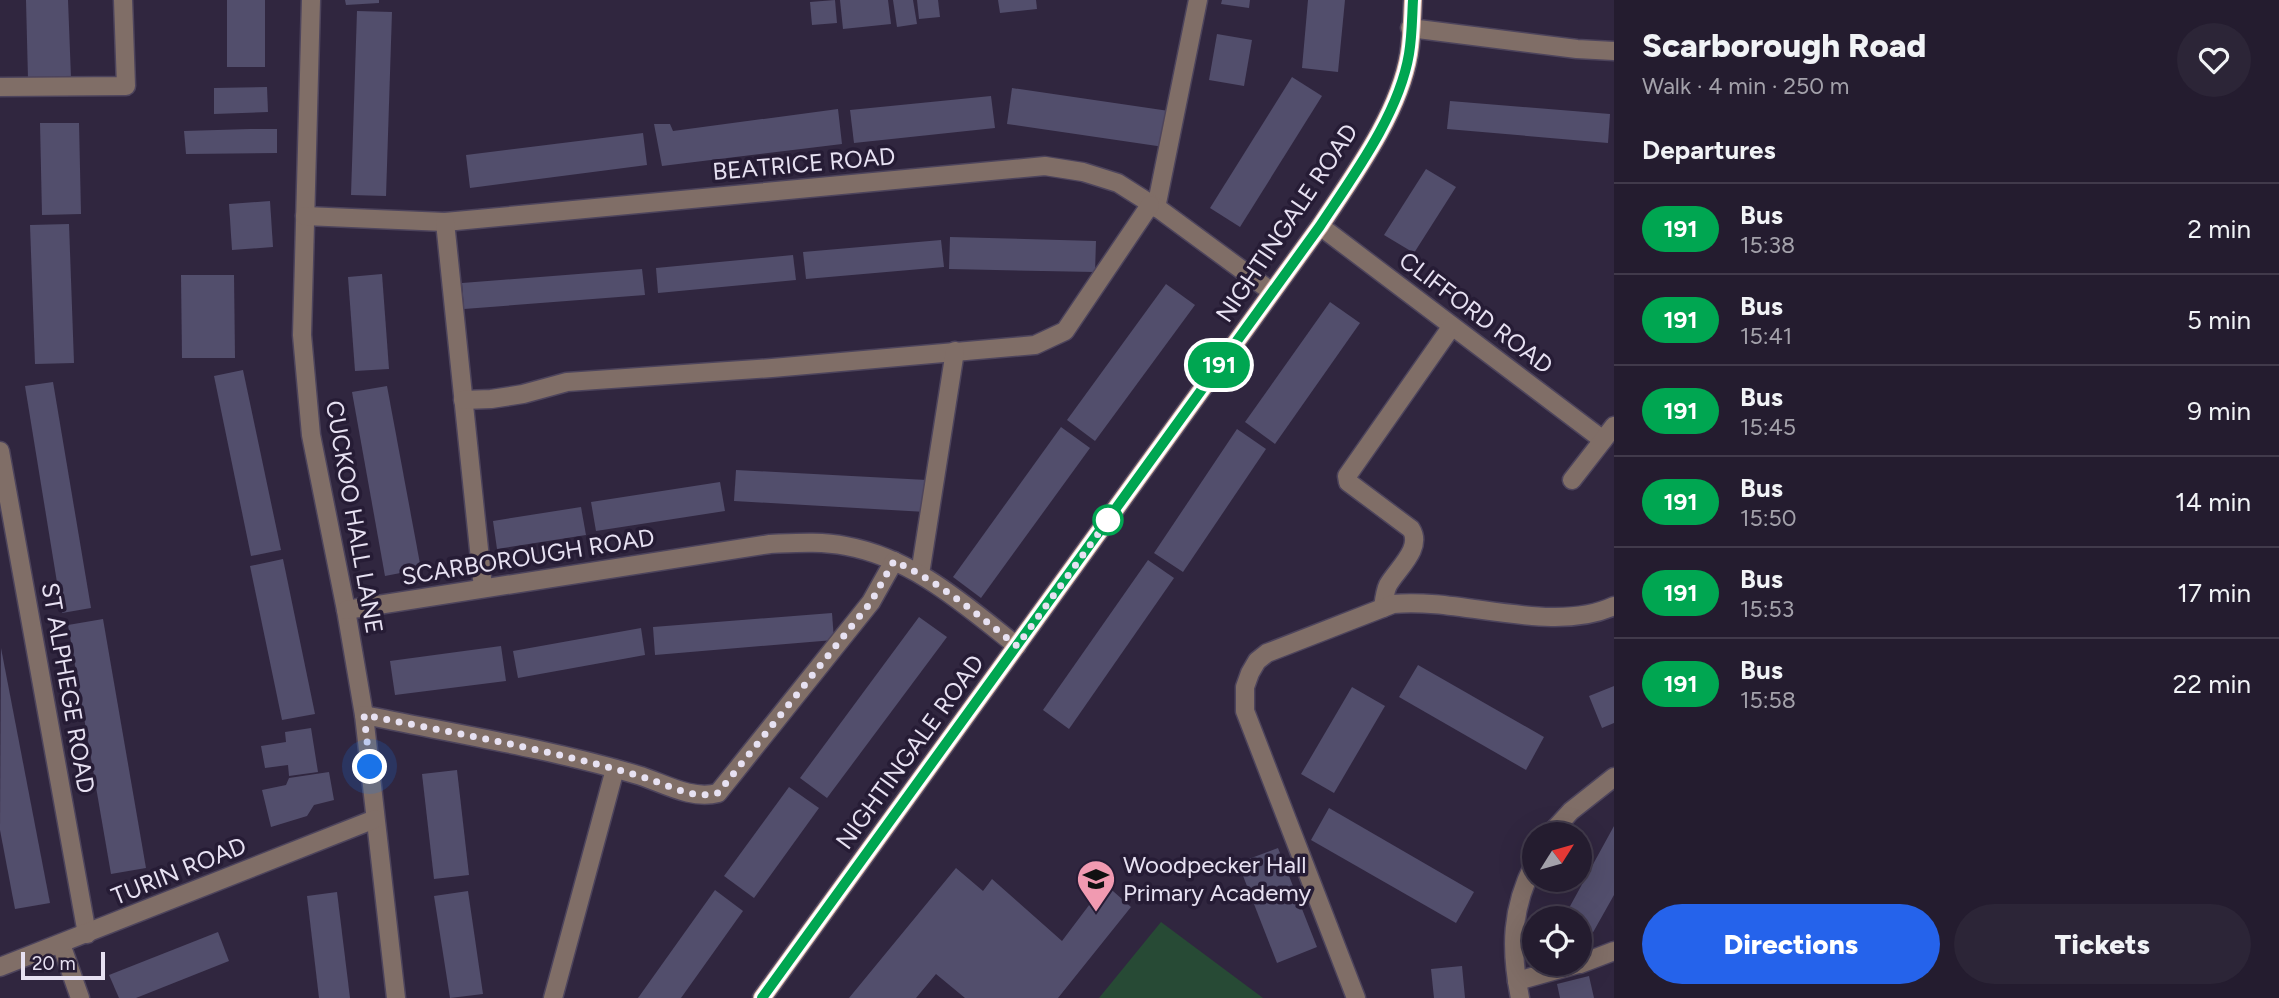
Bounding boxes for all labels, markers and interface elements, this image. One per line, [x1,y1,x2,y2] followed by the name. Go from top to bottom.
[2177,23,2251,97] button: heart
[1642,26,1926,65] text: Scarborough Road
[1642,72,1849,100] text: Walk · 4 min · 250 m
[1209,118,1364,327] street label: NIGHTINGALE ROAD
[1642,134,1776,166] text: Departures
[711,141,897,186] street label: BEATRICE ROAD
[1740,199,1783,231] text: Bus
[2187,213,2251,245] text: 2 min
[1663,214,1698,243] text: 191
[1740,231,1795,259] text: 15:38
[1394,245,1559,380] street label: CLIFFORD ROAD
[1740,290,1783,322] text: Bus
[2187,304,2251,336] text: 5 min
[1663,305,1698,334] text: 191
[1740,322,1792,350] text: 15:41
[1179,342,1259,388] line badge: 191
[1202,350,1236,379] text: 191
[1740,381,1783,413] text: Bus
[2187,395,2251,427] text: 9 min
[1663,396,1698,425] text: 191
[320,398,389,636] street label: CUCKOO HALL LANE
[1740,413,1796,441] text: 15:45
[1740,472,1783,504] text: Bus
[2175,486,2251,518] text: 14 min
[1663,487,1698,516] text: 191
[1740,504,1797,532] text: 15:50
[1093,505,1123,535] unlabelled marker
[399,522,657,591] street label: SCARBOROUGH ROAD
[1740,563,1783,595] text: Bus
[2177,577,2251,609] text: 17 min
[1663,578,1698,607] text: 191
[36,580,101,796] street label: ST ALPHEGE ROAD
[1740,595,1794,623] text: 15:53
[829,649,990,854] street label: NIGHTINGALE ROAD
[1740,654,1783,686] text: Bus
[2173,668,2251,700] text: 22 min
[1663,669,1698,698] text: 191
[1740,686,1796,714] text: 15:58
[352,749,387,784] your location
[1522,822,1592,892] north arrow
[1522,822,1592,976] map controls
[107,830,250,911] street label: TURIN ROAD
[1123,850,1312,907] place label: Woodpecker Hall Primary Academy
[1075,858,1117,913] school or university icon: Woodpecker Hall Primary Academy
[1642,904,1940,984] button: Directions
[1954,904,2251,984] button: Tickets
[1522,906,1592,976] button: locate
[21,949,105,981] scale bar
[32,952,76,975] text: 20 m

